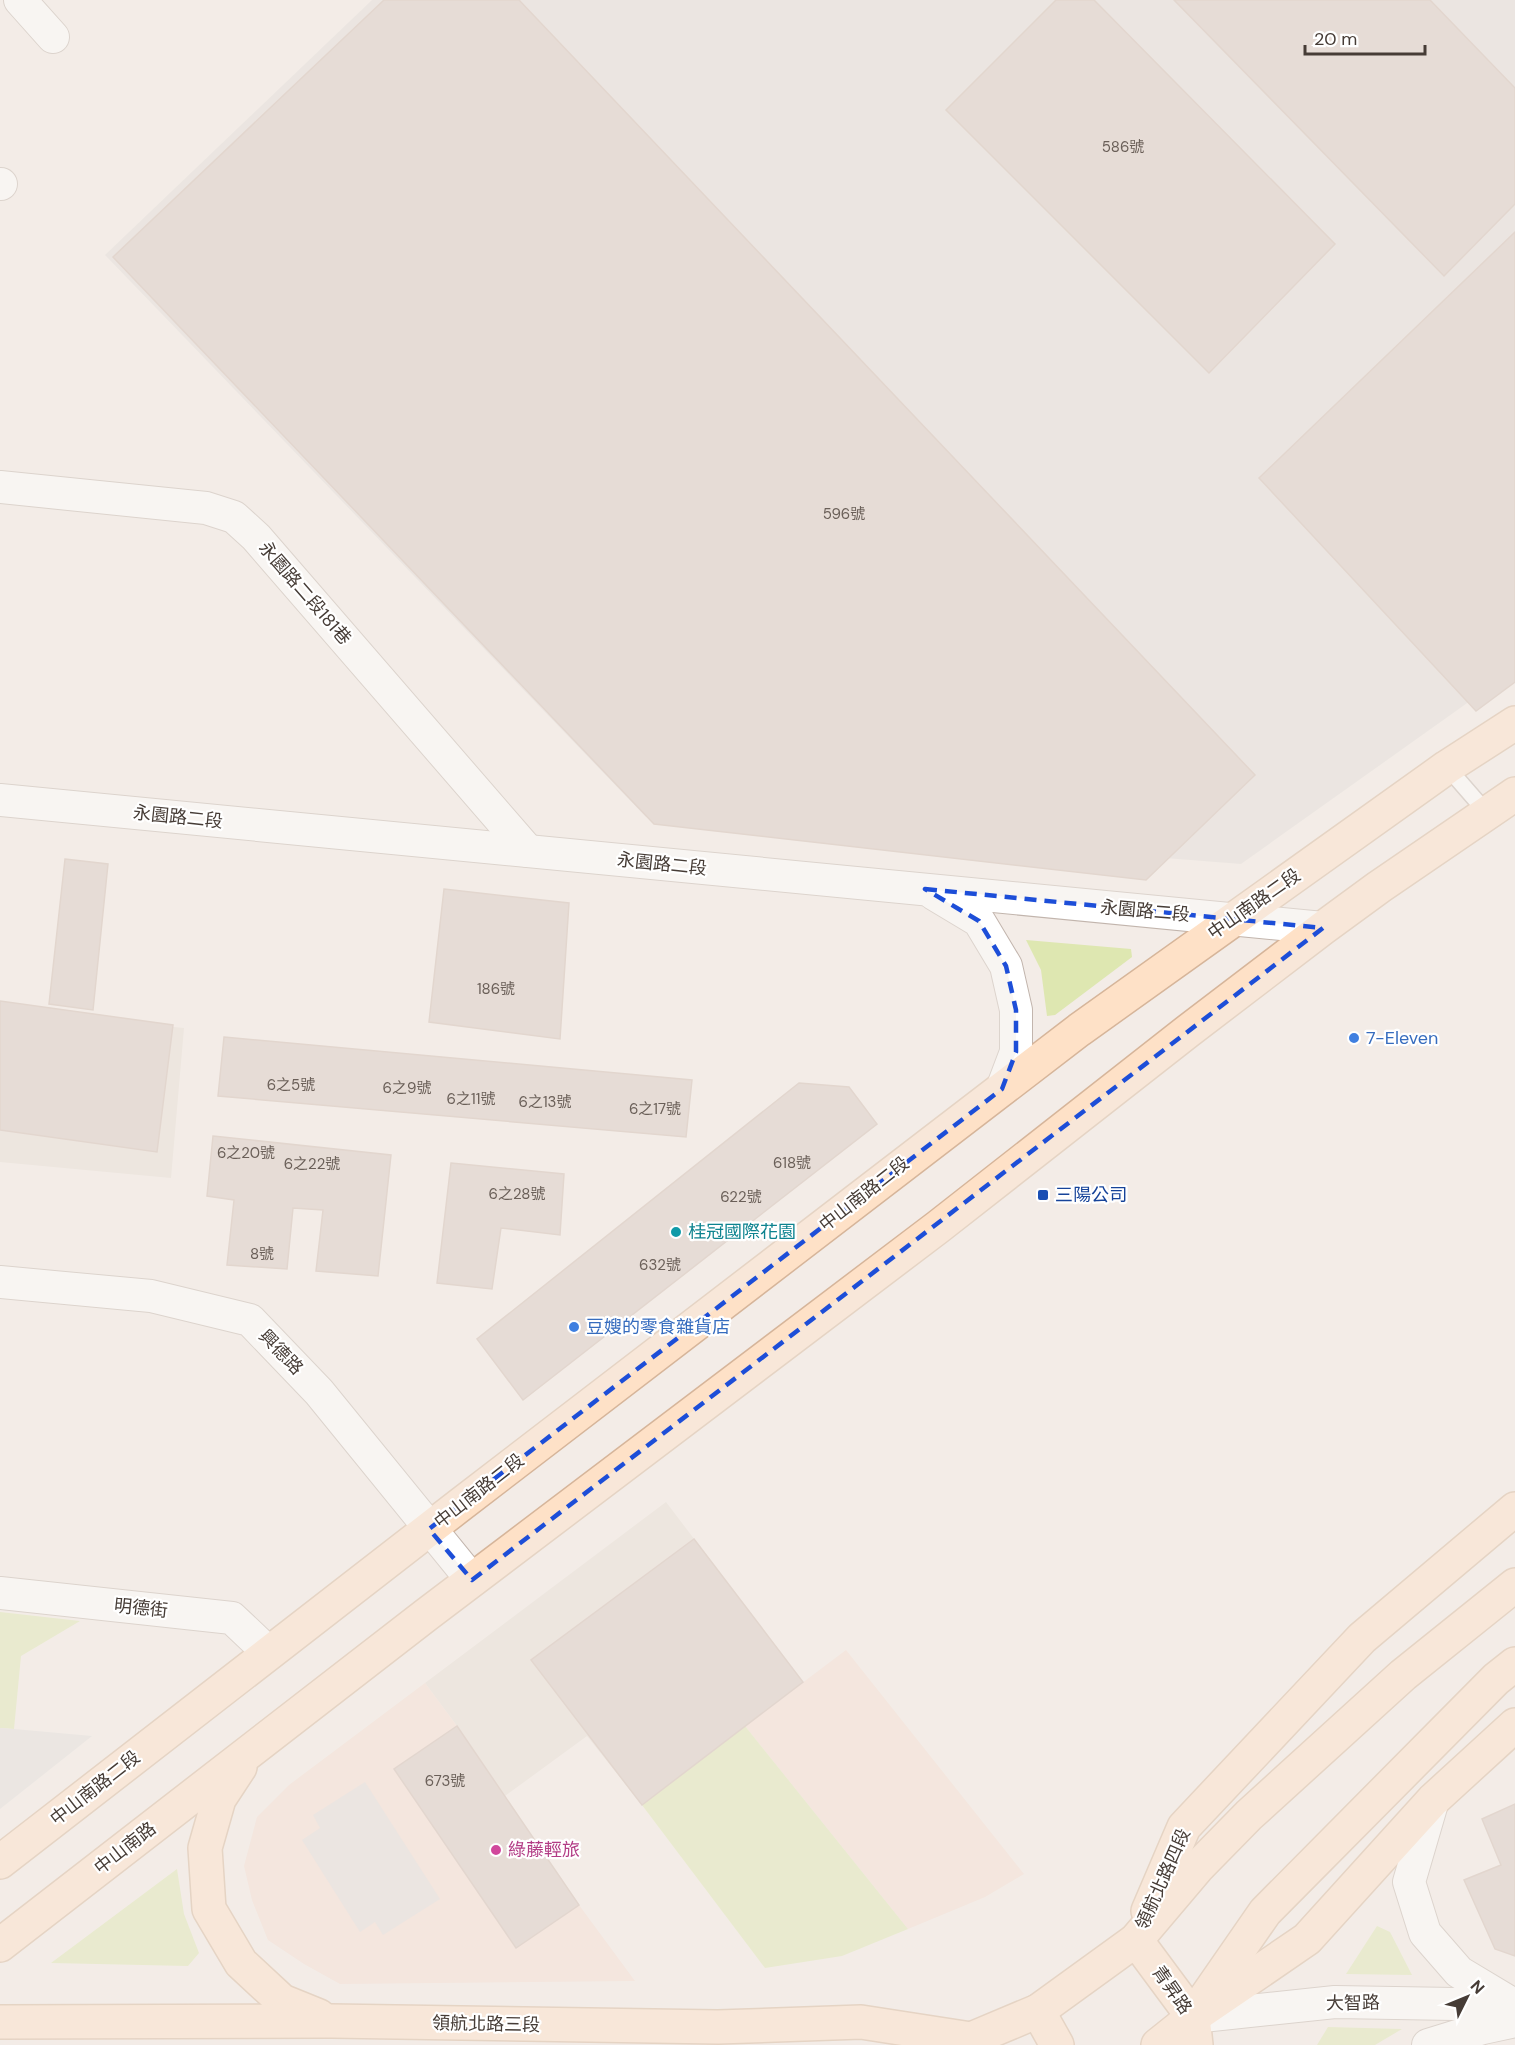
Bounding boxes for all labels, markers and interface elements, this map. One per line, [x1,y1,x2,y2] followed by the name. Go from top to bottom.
[1305,18,1425,56] scale bar
[1314,27,1357,51] text: 20 m
[1102,137,1144,157] house number: 586號
[823,504,865,524] house number: 596號
[253,536,357,650] street label: 永園路二段181巷
[132,800,224,834] street label: 永園路二段
[616,847,708,881] street label: 永園路二段
[1203,863,1305,945] street label: 中山南路二段
[1099,895,1191,927] street label: 永園路二段
[477,979,515,999] house number: 186號
[1366,1026,1438,1050] place label: 7-Eleven
[1347,1031,1361,1045] marker: 7-Eleven
[267,1075,315,1095] house number: 6之5號
[383,1078,431,1098] house number: 6之9號
[447,1089,495,1109] house number: 6之11號
[519,1092,571,1112] house number: 6之13號
[629,1099,681,1119] house number: 6之17號
[217,1143,275,1163] house number: 6之20號
[814,1151,914,1237] street label: 中山南路二段
[773,1153,811,1173] house number: 618號
[284,1154,340,1174] house number: 6之22號
[1055,1183,1127,1207] place label: 三陽公司
[489,1184,545,1204] house number: 6之28號
[720,1187,762,1207] house number: 622號
[1036,1188,1050,1202] marker: 三陽公司
[688,1220,796,1244] place label: 桂冠國際花園
[669,1225,683,1239] marker: 桂冠國際花園
[250,1244,274,1264] house number: 8號
[639,1255,681,1275] house number: 632號
[586,1315,730,1339] place label: 豆嫂的零食雜貨店
[567,1320,581,1334] marker: 豆嫂的零食雜貨店
[254,1324,308,1380] street label: 興德路
[429,1448,529,1534] street label: 中山南路二段
[113,1593,169,1623] street label: 明德街
[45,1745,145,1831] street label: 中山南路二段
[425,1771,465,1791] house number: 673號
[89,1816,161,1880] street label: 中山南路
[1130,1825,1196,1933] street label: 領航北路四段
[508,1838,580,1862] place label: 綠藤輕旅
[489,1843,503,1857] marker: 綠藤輕旅
[1147,1961,1197,2019] street label: 青昇路
[1437,1967,1497,2027] north arrow
[1466,1976,1489,1999] text: N
[1326,1991,1380,2015] street label: 大智路
[432,2011,540,2037] street label: 領航北路三段

